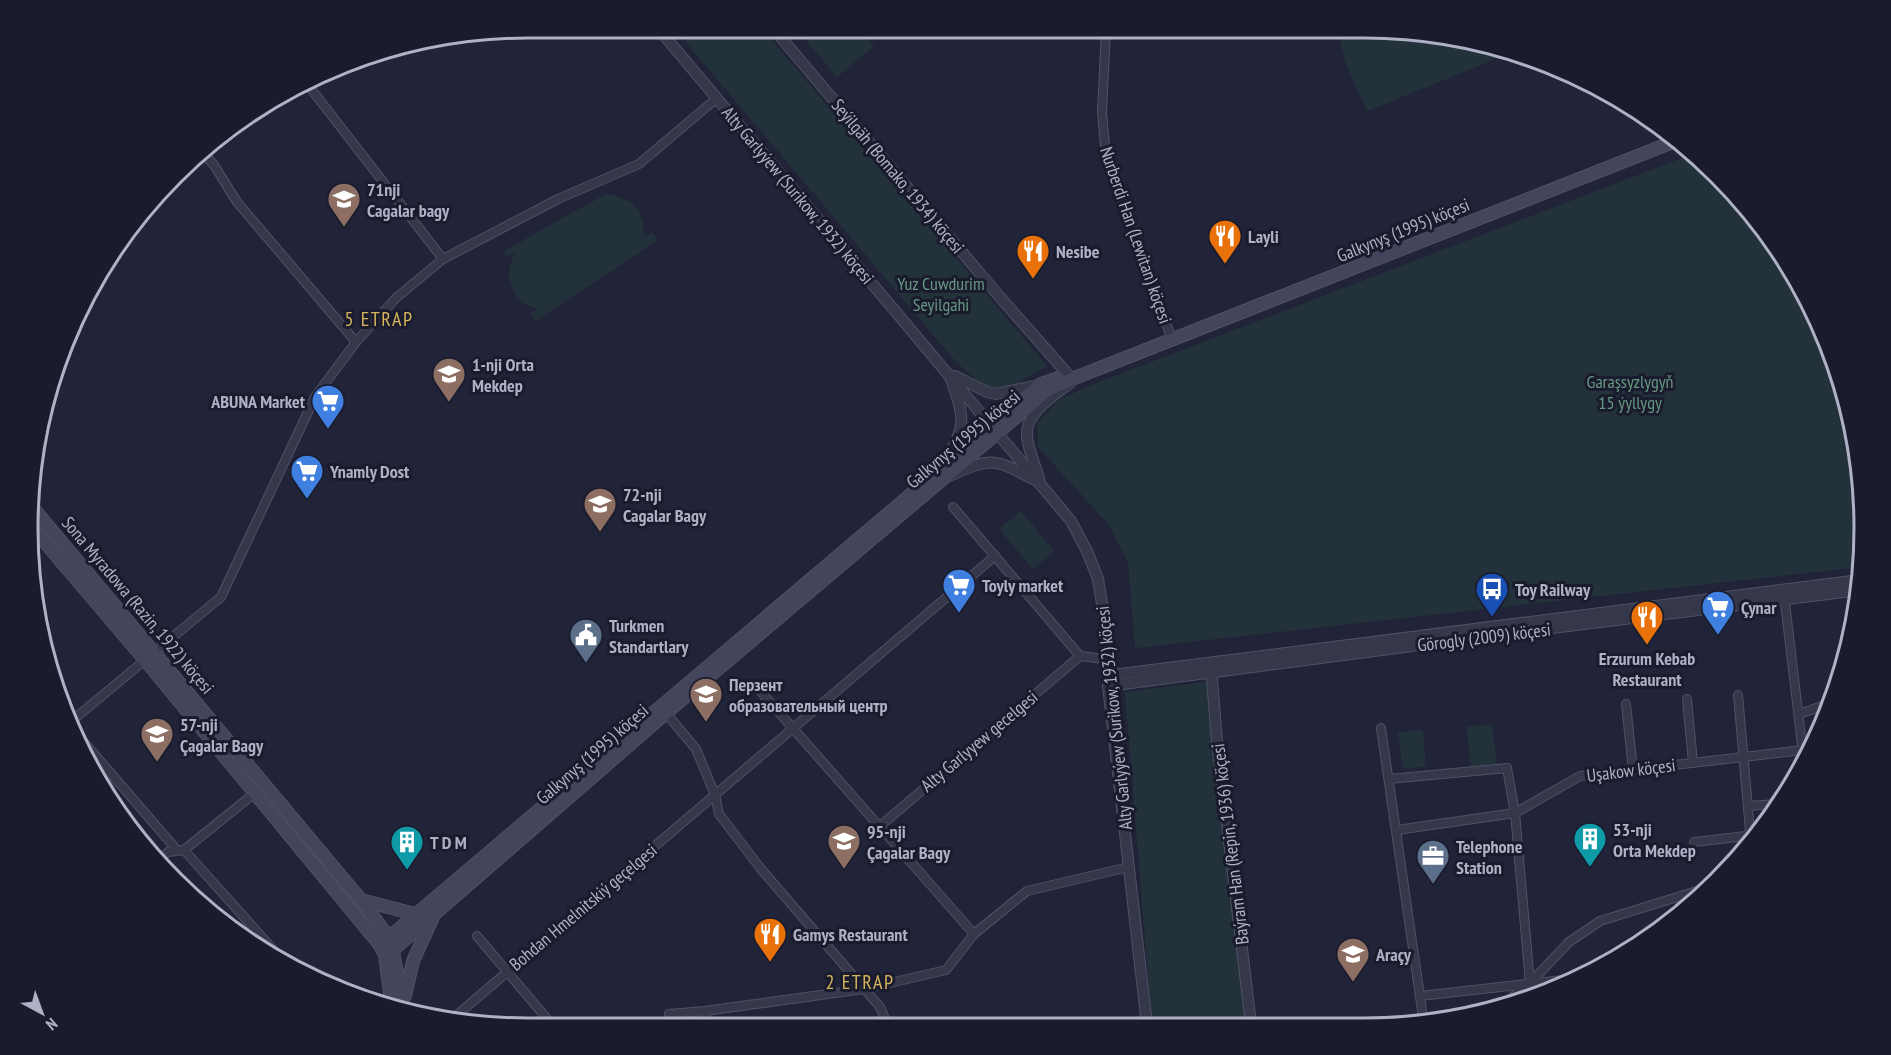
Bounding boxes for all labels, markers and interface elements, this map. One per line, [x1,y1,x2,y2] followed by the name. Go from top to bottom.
[827,94,969,258] street label: Seýilgäh (Bomako, 1934) köçesi
[717,101,879,289] street label: Alty Garlyýew (Surikow, 1932) köçesi
[1095,144,1177,326] street label: Nurberdi Han (Lewitan) köçesi
[367,178,450,222] place label: 71nji Cagalar bagy
[326,181,362,228] school or university icon: 71nji Cagalar bagy
[1333,193,1473,267] street label: Galkynyş (1995) köçesi
[1207,218,1243,265] restaurant icon: Layli
[1248,225,1279,248] place label: Layli
[1015,233,1051,280] restaurant icon: Nesibe
[1056,240,1100,263] place label: Nesibe
[897,272,985,316] park label: Yuz Cuwdurim Seyilgahi
[345,306,413,332] district label: 5 ETRAP
[472,353,534,397] place label: 1-nji Orta Mekdep
[431,356,467,403] school or university icon: 1-nji Orta Mekdep
[1587,370,1673,414] park label: Garaşsyzlygyň 15 ýyllygy
[310,383,346,430] supermarket icon: ABUNA Market
[901,385,1025,493] street label: Galkynyş (1995) köçesi
[210,390,306,413] place label: ABUNA Market
[289,453,325,500] supermarket icon: Ynamly Dost
[329,460,410,483] place label: Ynamly Dost
[623,483,707,527] place label: 72-nji Cagalar Bagy
[582,486,618,533] school or university icon: 72-nji Cagalar Bagy
[57,512,219,698] street label: Sona Myradowa (Razin, 1922) köçesi
[941,567,977,614] supermarket icon: Toyly market
[1474,571,1510,618] bus stop icon: Toy Railway
[982,574,1064,597] place label: Toyly market
[1515,578,1591,601] place label: Toy Railway
[1700,589,1736,636] supermarket icon: Çynar
[1741,596,1777,619] place label: Çynar
[1629,599,1665,646] restaurant icon: Erzurum Kebab Restaurant
[1091,605,1137,831] street label: Alty Garlyýew (Surikow, 1932) köçesi
[609,614,689,658] place label: Turkmen Standartlary
[568,617,604,664] public building icon: Turkmen Standartlary
[1416,617,1552,657] street label: Görogly (2009) köçesi
[1599,647,1695,691] place label: Erzurum Kebab Restaurant
[729,673,887,717] place label: Перзент образовательный центр
[688,676,724,723] school or university icon: Перзент образовательный центр
[916,685,1042,797] street label: Alty Garlyyew gecelgesi
[531,699,653,809] street label: Galkynyş (1995) köçesi
[180,713,264,757] place label: 57-nji Çagalar Bagy
[139,716,175,763] school or university icon: 57-nji Çagalar Bagy
[1206,742,1254,946] street label: Baýram Han (Repin, 1936) köçesi
[1585,753,1677,787] street label: Uşakow köçesi
[1613,818,1696,862] place label: 53-nji Orta Mekdep
[867,820,951,864] place label: 95-nji Çagalar Bagy
[1572,821,1608,868] building icon: 53-nji Orta Mekdep
[826,823,862,870] school or university icon: 95-nji Çagalar Bagy
[389,824,425,871] building icon: T D M
[430,831,467,854] place label: T D M
[1456,835,1523,879] place label: Telephone Station
[1415,838,1451,885] office icon: Telephone Station
[504,839,662,975] street label: Bohdan Hmelnitskiý geçelgesi
[752,916,788,963] restaurant icon: Gamys Restaurant
[793,923,908,946] place label: Gamys Restaurant
[1335,936,1371,983] school or university icon: Araçy
[1375,943,1412,966] place label: Araçy
[826,969,894,995] district label: 2 ETRAP
[12,983,72,1043] north arrow
[42,1014,62,1035] text: N

